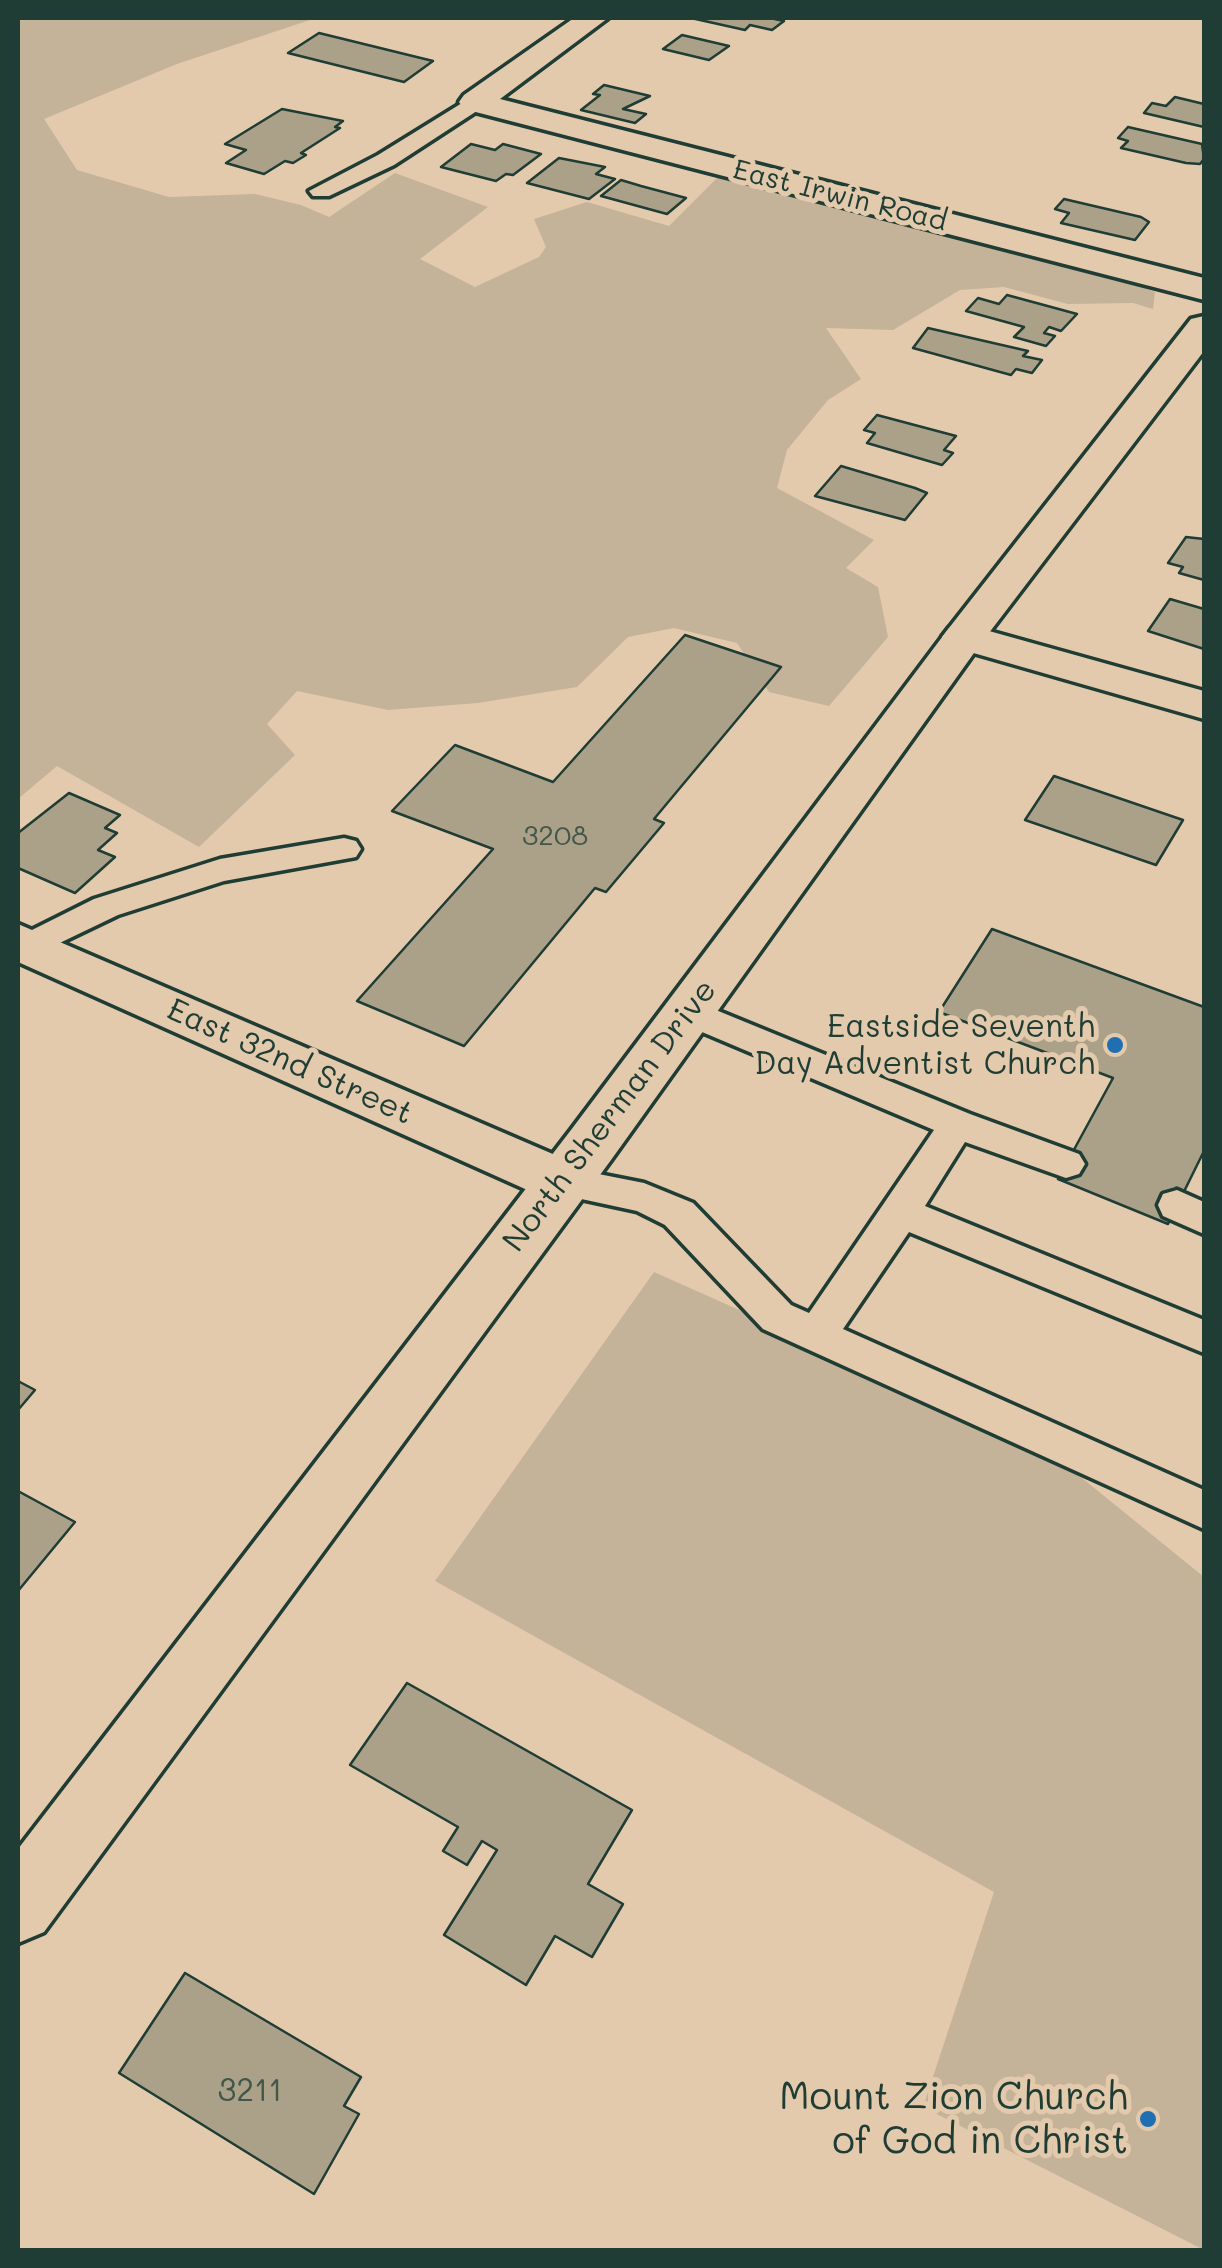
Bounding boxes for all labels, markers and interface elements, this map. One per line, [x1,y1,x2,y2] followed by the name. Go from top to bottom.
[730,153,950,239] street label: East Irwin Road
[522,819,588,853] house number: 3208
[495,972,725,1260] street label: North Sherman Drive
[161,991,419,1133] street label: East 32nd Street
[754,1008,1095,1083] place label: Eastside Seventh Day Adventist Church
[1104,1034,1126,1056] marker: Eastside Seventh Day Adventist Church
[217,2072,283,2110] house number: 3211
[779,2074,1128,2164] place label: Mount Zion Church of God in Christ
[1137,2108,1159,2130] marker: Mount Zion Church of God in Christ

